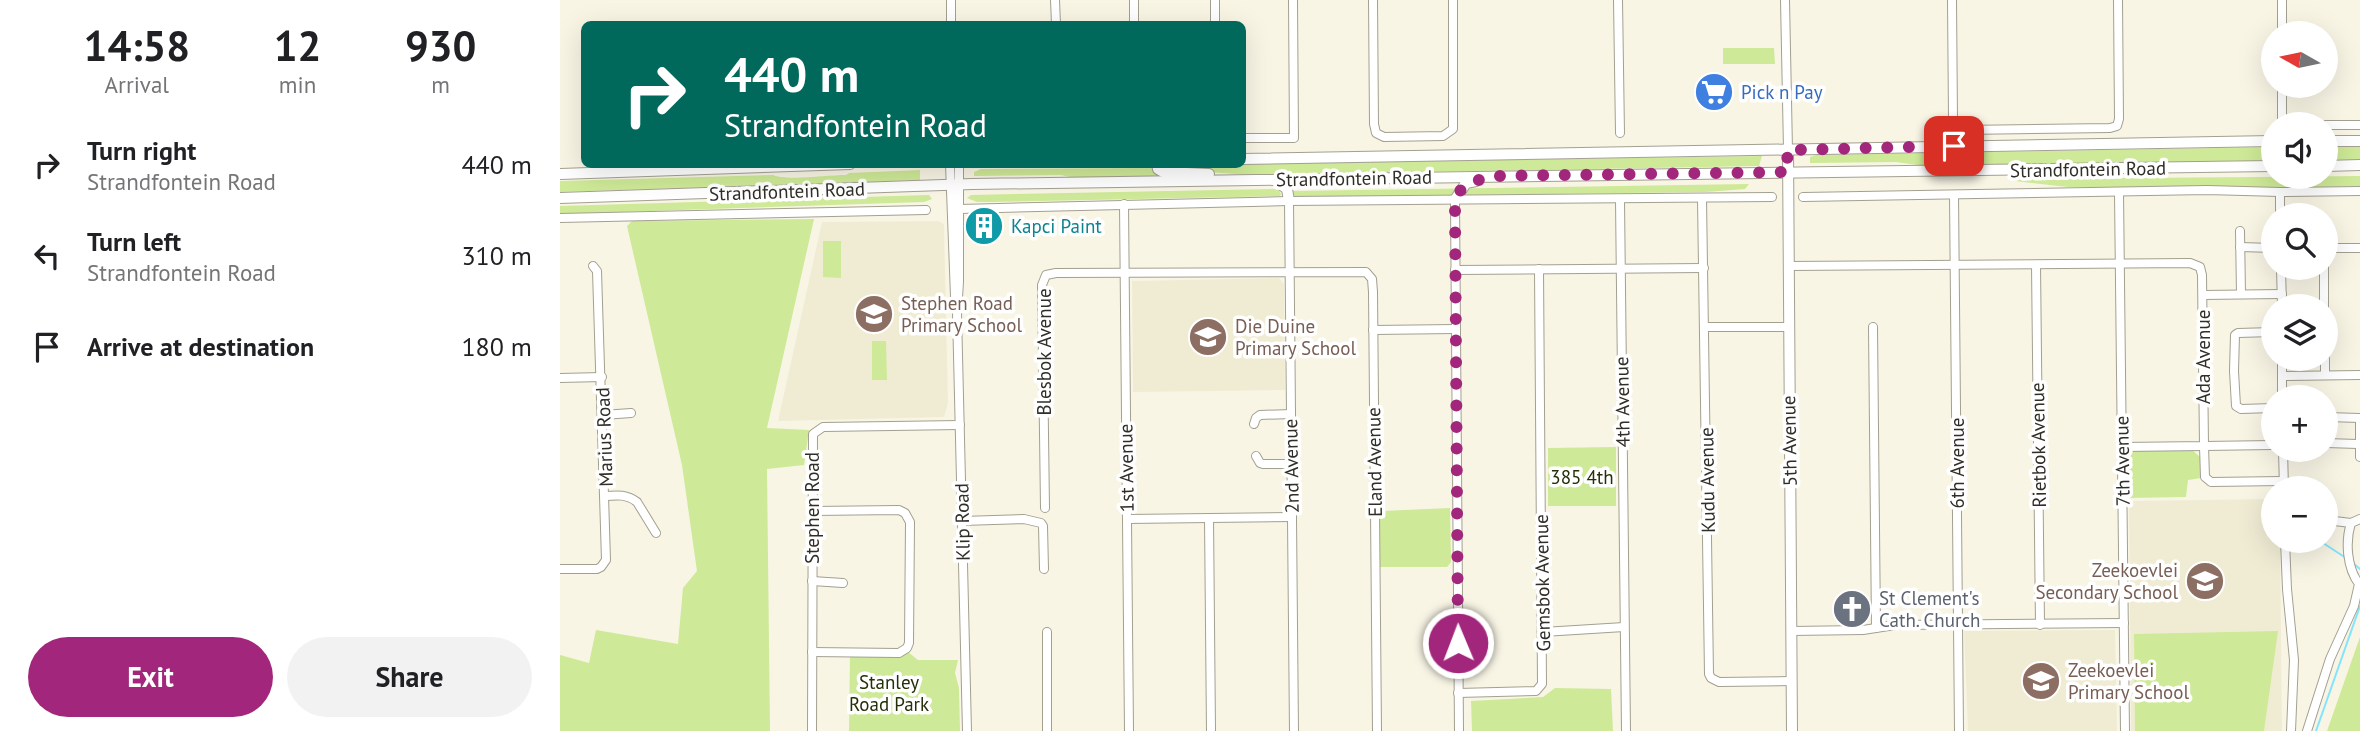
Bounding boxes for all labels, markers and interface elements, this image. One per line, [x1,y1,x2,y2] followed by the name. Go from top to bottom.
[84,18,190,73] text: 14:58
[274,18,321,73] text: 12
[405,18,476,73] text: 930
[2261,21,2338,98] north arrow
[2261,21,2338,553] map controls
[724,42,859,106] text: 440 m
[609,49,700,140] icon: right
[105,70,169,99] text: Arrival
[279,70,316,99] text: min
[431,70,450,99] text: m
[1693,71,1735,113] supermarket icon: Pick n Pay
[1741,80,1823,104] place label: Pick n Pay
[724,104,987,146] text: Strandfontein Road
[2261,112,2338,189] button: sound
[1924,116,1984,176] pin
[1935,127,1973,165] icon: arrive
[87,134,196,167] text: Turn right
[28,146,66,184] icon: right
[461,148,532,181] text: 440 m
[2010,156,2166,182] street label: Strandfontein Road
[1276,165,1432,191] street label: Strandfontein Road
[87,167,276,196] text: Strandfontein Road
[709,176,865,206] street label: Strandfontein Road
[2261,203,2338,280] button: search
[963,205,1005,247] building icon: Kapci Paint
[1011,214,1102,238] place label: Kapci Paint
[87,225,181,258] text: Turn left
[28,237,66,275] icon: left
[461,239,532,272] text: 310 m
[87,258,276,287] text: Strandfontein Road
[1032,288,1056,416] street label: Blesbok Avenue
[901,291,1022,337] place label: Stephen Road Primary School
[853,293,895,335] school or university icon: Stephen Road Primary School
[2261,294,2338,371] button: layers
[2191,310,2215,404] street label: Ada Avenue
[1235,314,1356,360] place label: Die Duine Primary School
[1187,316,1229,358] school or university icon: Die Duine Primary School
[28,328,66,366] icon: arrive
[87,330,314,363] text: Arrive at destination
[461,330,532,363] text: 180 m
[1609,356,1635,448] street label: 4th Avenue
[2025,382,2051,508] street label: Rietbok Avenue
[2261,385,2338,462] button: +
[590,387,618,487] street label: Marius Road
[1776,395,1802,487] street label: 5th Avenue
[1361,407,1387,517] street label: Eland Avenue
[2109,416,2135,506] street label: 7th Avenue
[1278,418,1304,514] street label: 2nd Avenue
[1945,418,1969,509] street label: 6th Avenue
[1113,423,1139,513] street label: 1st Avenue
[1694,427,1720,533] street label: Kudu Avenue
[800,452,824,564] street label: Stephen Road
[1550,465,1614,489] park label: 385 4th
[2261,476,2338,553] button: −
[949,483,975,561] street label: Klip Road
[1529,514,1555,652] street label: Gemsbok Avenue
[2035,558,2178,604] place label: Zeekoevlei Secondary School
[2184,560,2226,602] school or university icon: Zeekoevlei Secondary School
[1879,586,1980,632] place label: St Clement's Cath. Church
[1831,588,1873,630] church icon: St Clement's Cath. Church
[1421,606,1495,680] position arrow
[28,637,273,717] button: Exit
[287,637,532,717] button: Share
[2068,658,2189,704] place label: Zeekoevlei Primary School
[2020,660,2062,702] school or university icon: Zeekoevlei Primary School
[849,670,929,716] park label: Stanley Road Park

